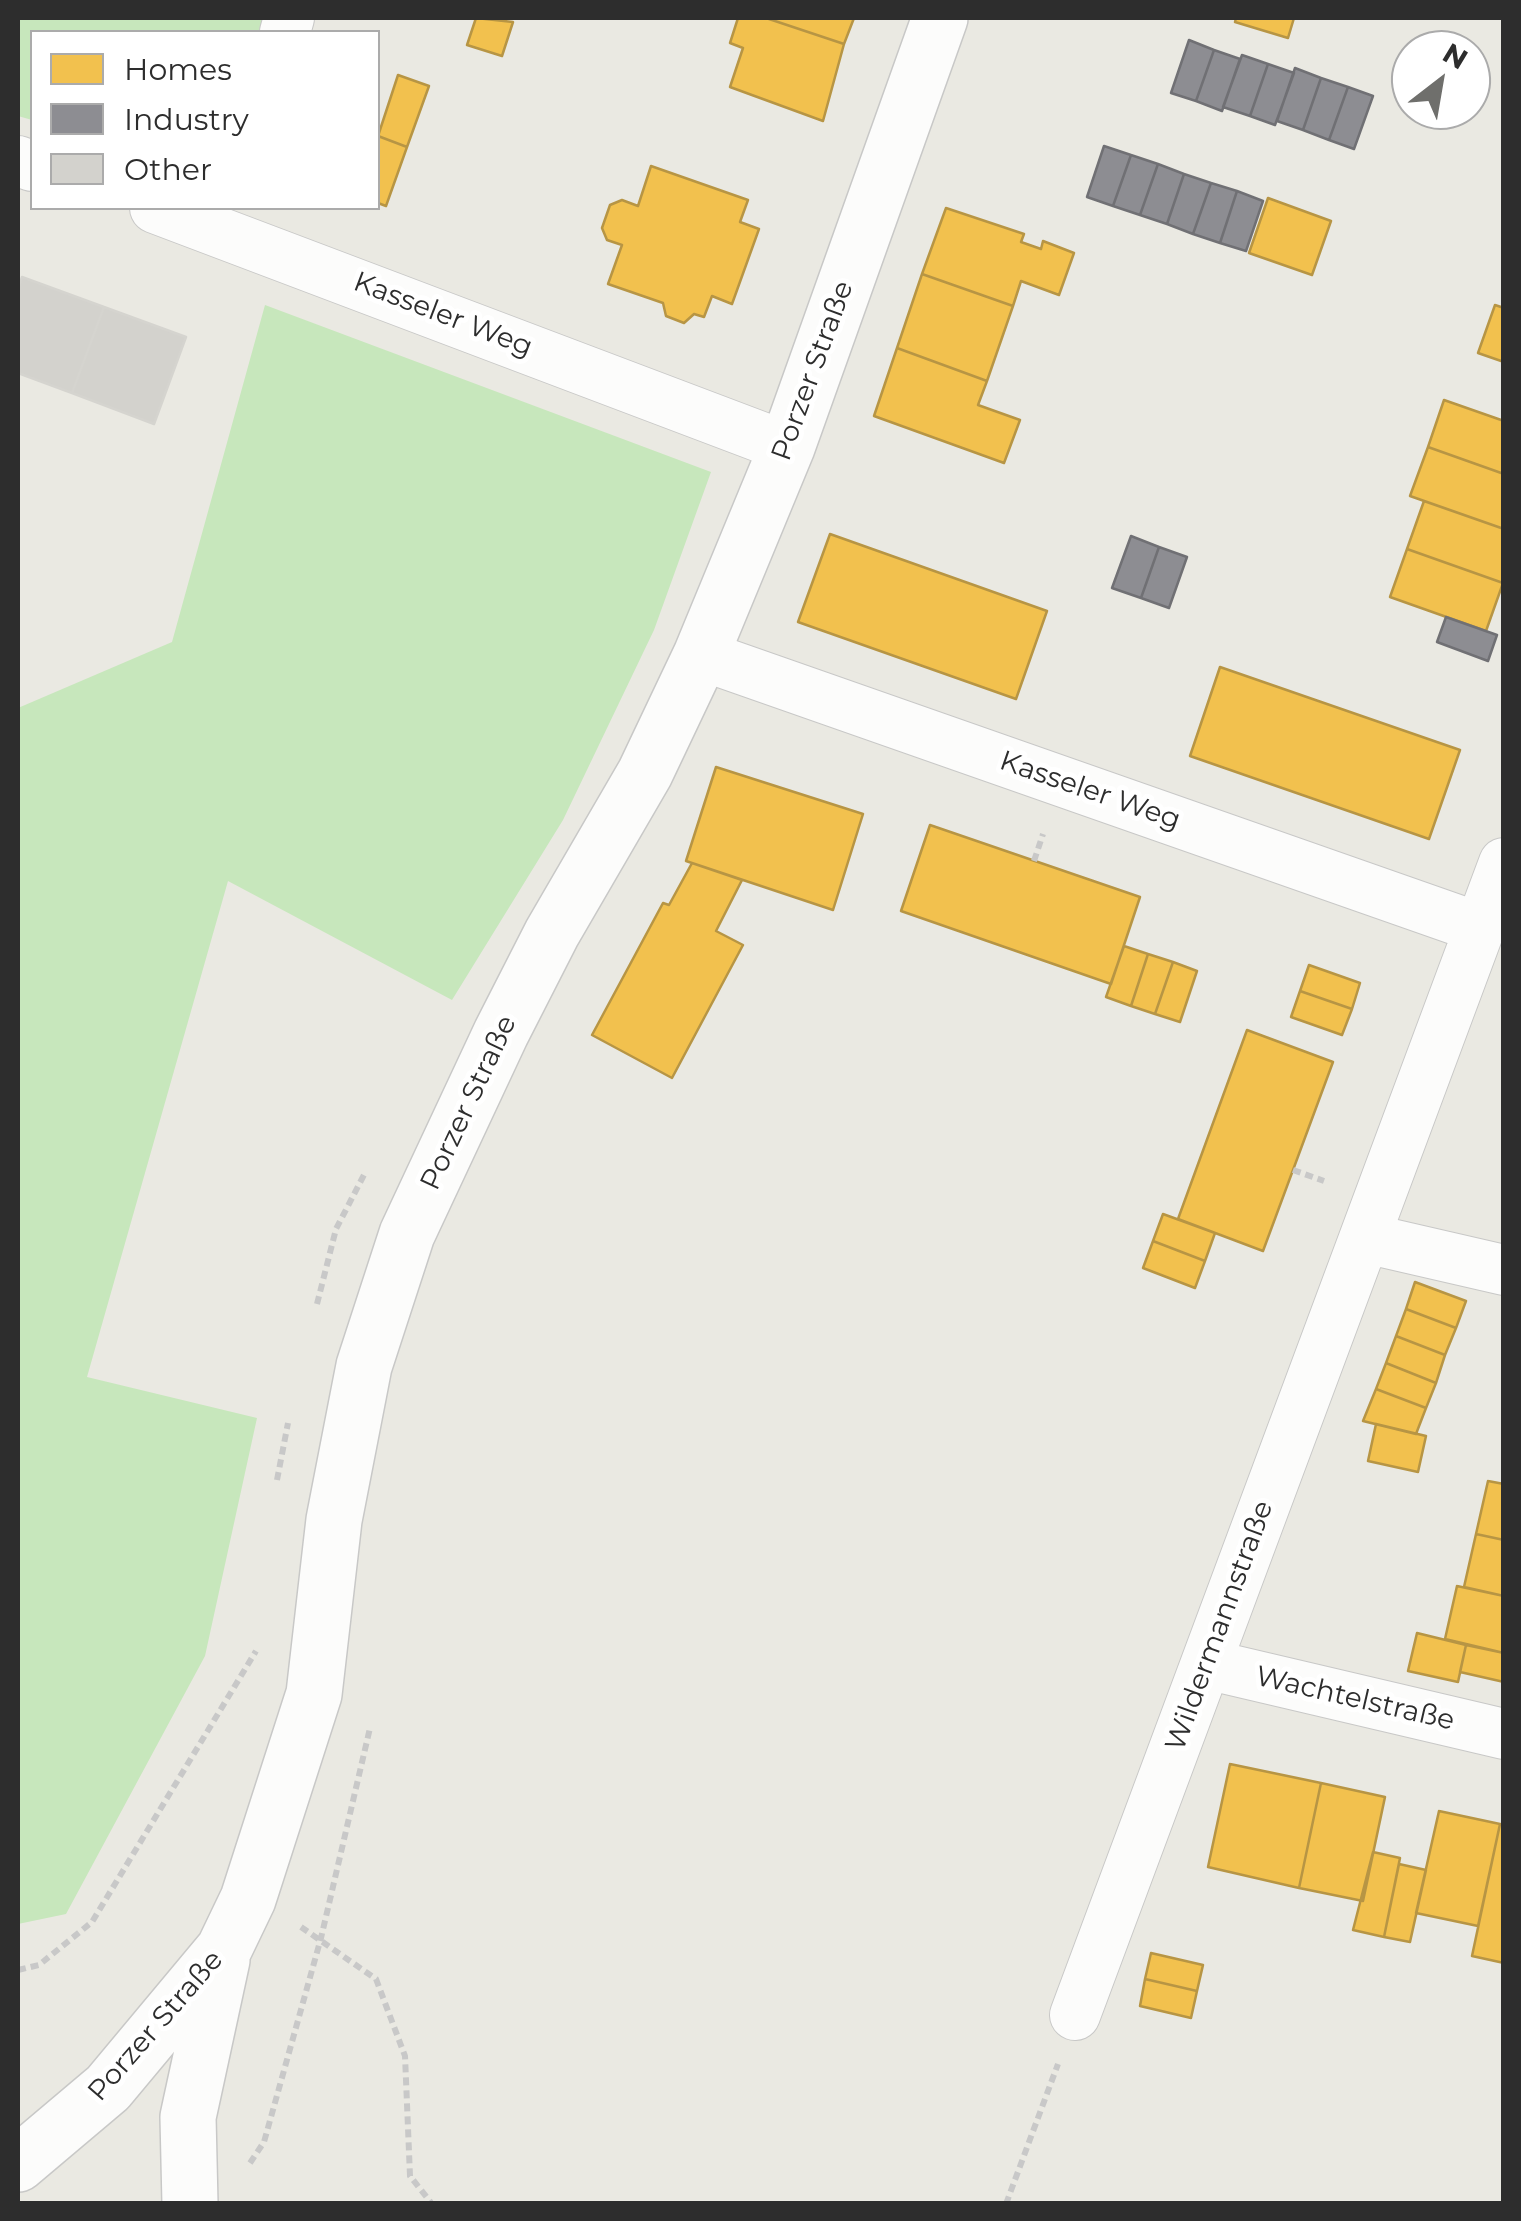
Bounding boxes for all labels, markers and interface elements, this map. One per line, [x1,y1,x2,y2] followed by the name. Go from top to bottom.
[30,30,380,210] legend
[1391,30,1491,130] north arrow
[1437,36,1474,76] text: N
[124,51,232,88] text: Homes
[124,101,249,138] text: Industry
[124,151,212,188] text: Other
[349,265,537,365] street label: Kasseler Weg
[765,277,861,465] street label: Porzer Straße
[995,744,1185,838] street label: Kasseler Weg
[414,1010,524,1196] street label: Porzer Straße
[1159,1496,1281,1756] street label: Wildermannstraße
[1252,1660,1458,1738] street label: Wachtelstraße
[81,1944,231,2108] street label: Porzer Straße

